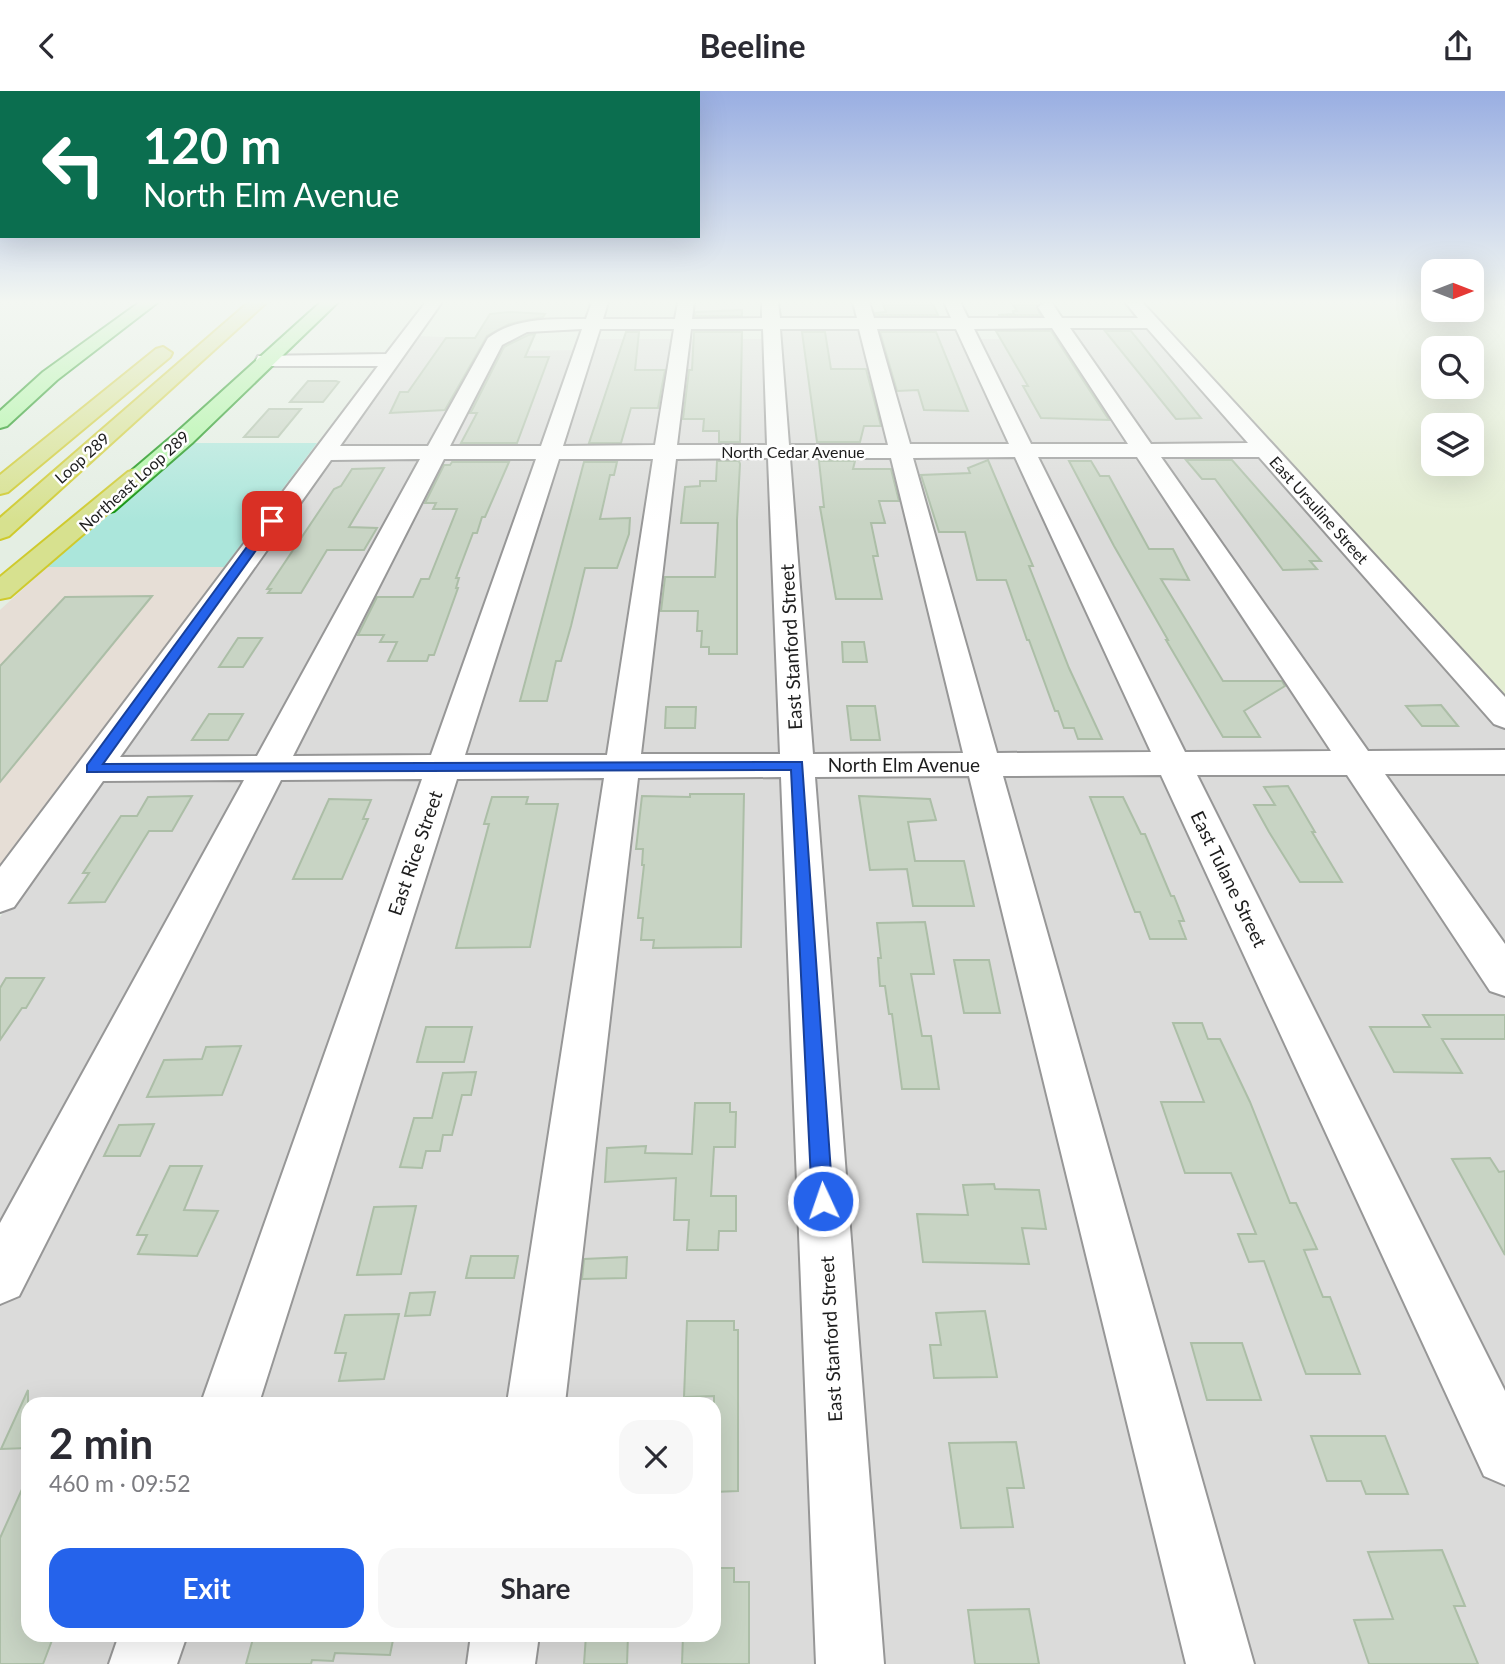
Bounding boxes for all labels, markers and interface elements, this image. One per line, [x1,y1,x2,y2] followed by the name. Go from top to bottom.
[699,26,806,65] text: Beeline
[28,27,66,65] icon: back
[1439,27,1477,65] icon: share
[143,116,281,174] text: 120 m
[28,119,119,210] icon: left
[143,175,400,214] text: North Elm Avenue
[1421,259,1484,322] north arrow
[1421,259,1484,476] map controls
[1421,336,1484,399] button: search
[1421,413,1484,476] button: layers
[75,426,193,535] street label: Northeast Loop 289
[51,428,113,487] street label: Loop 289
[721,442,865,461] street label: North Cedar Avenue
[1266,452,1373,568] street label: East Ursuline Street
[242,491,302,551] pin
[253,502,291,540] icon: arrive
[775,563,806,731] street label: East Stanford Street
[828,753,980,776] street label: North Elm Avenue
[382,787,447,918] street label: East Rice Street
[1186,807,1273,951] street label: East Tulane Street
[786,1164,860,1238] position arrow
[815,1255,846,1423] street label: East Stanford Street
[49,1418,153,1468] text: 2 min
[619,1420,693,1494] button: close
[49,1469,191,1497] text: 460 m · 09:52
[49,1548,364,1628] button: Exit
[378,1548,693,1628] button: Share

